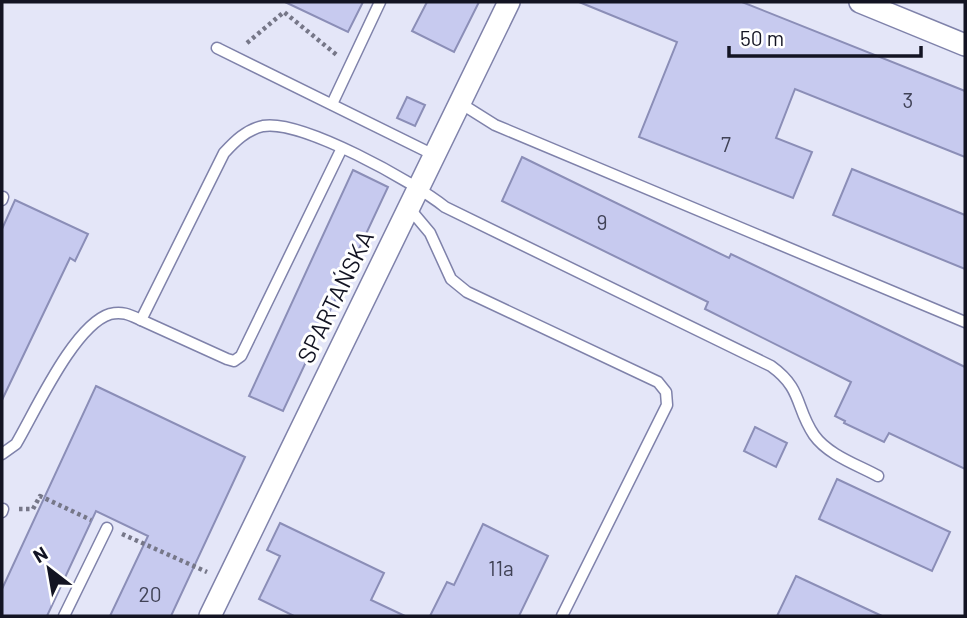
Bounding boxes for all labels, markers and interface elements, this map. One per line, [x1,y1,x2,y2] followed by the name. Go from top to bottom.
[729,14,922,58] scale bar
[740,25,784,50] text: 50 m
[903,87,913,112] house number: 3
[721,131,731,156] house number: 7
[597,209,607,234] house number: 9
[290,225,379,367] street label: SPARTAŃSKA
[14,534,84,604] north arrow
[29,541,51,567] text: N
[488,555,514,580] house number: 11a
[138,581,162,606] house number: 20

